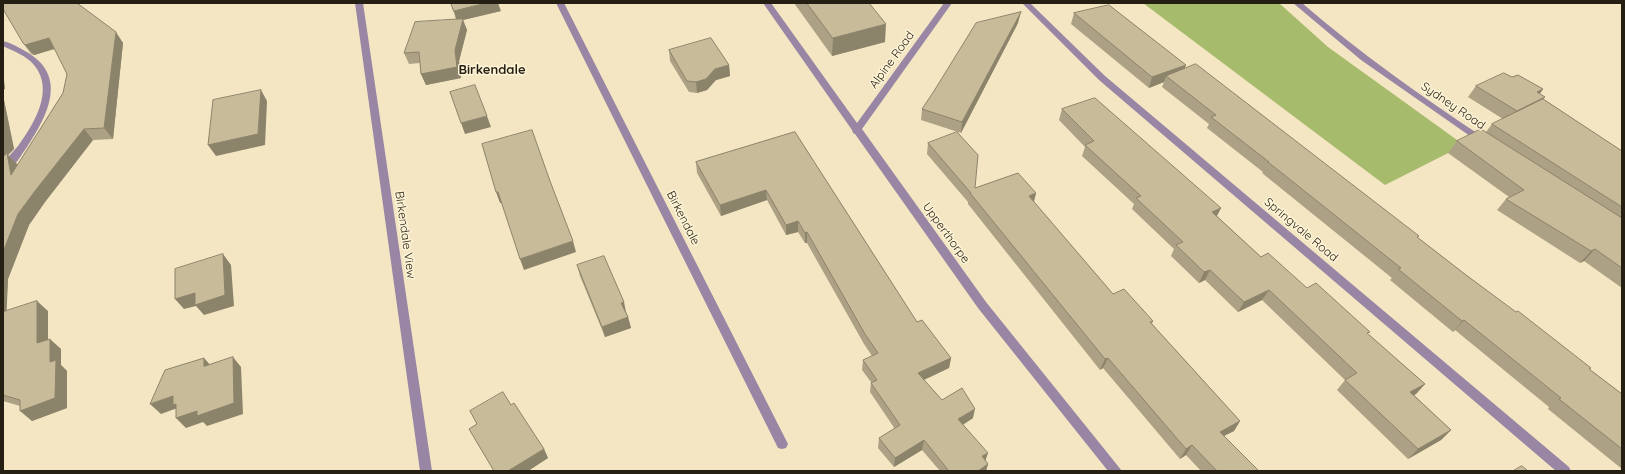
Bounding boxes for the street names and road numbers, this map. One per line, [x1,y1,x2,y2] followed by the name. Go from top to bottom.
[866,29,918,91] street label: Alpine Road
[1418,79,1488,133] street label: Sydney Road
[663,189,703,247] street label: Birkendale
[392,190,418,280] street label: Birkendale View
[1261,195,1341,265] street label: Springvale Road
[919,200,973,266] street label: Upperthorpe

